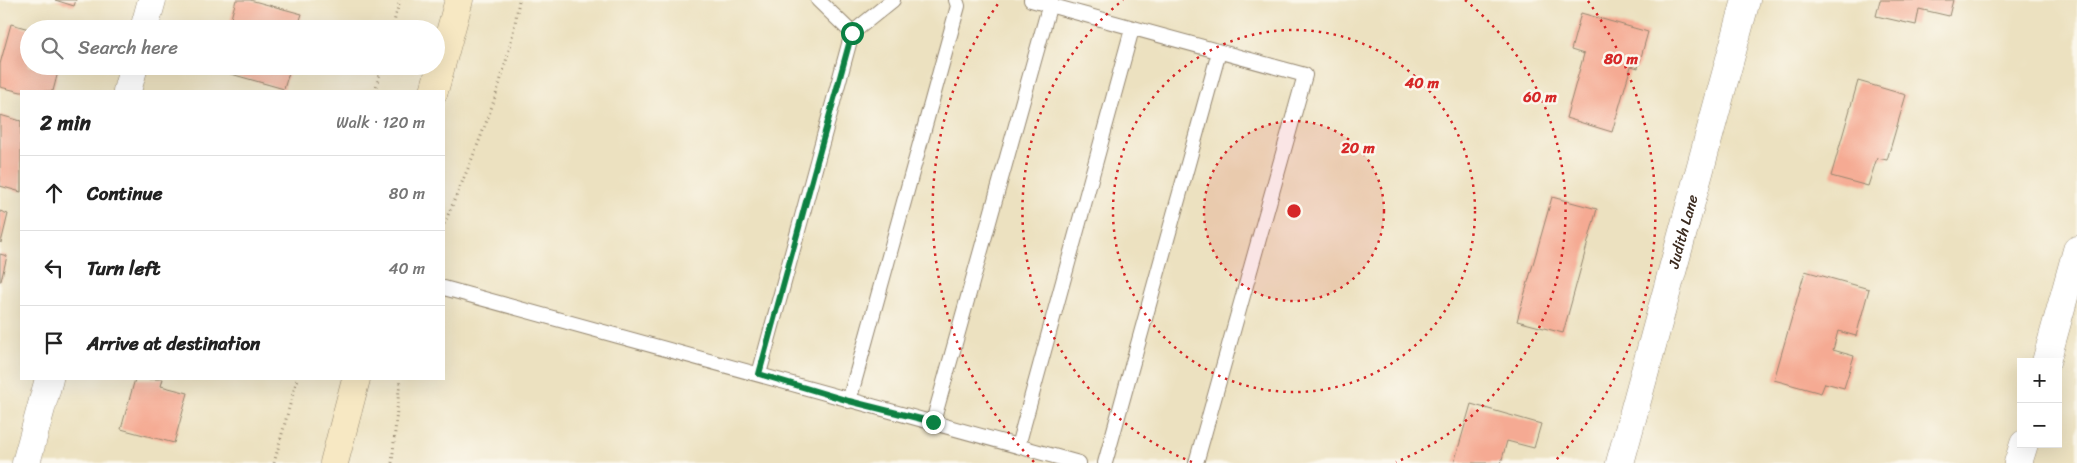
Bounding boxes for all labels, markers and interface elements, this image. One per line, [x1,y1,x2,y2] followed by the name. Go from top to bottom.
[20,20,445,75] search box
[841,22,864,45] route start
[78,31,178,64] text: Search here
[38,34,66,62] icon: search
[1603,46,1638,72] text: 80 m
[1404,70,1440,96] text: 40 m
[1522,84,1557,110] text: 60 m
[40,104,91,142] text: 2 min
[336,108,425,137] text: Walk · 120 m
[1340,135,1375,161] text: 20 m
[87,177,163,210] text: Continue
[40,179,68,207] icon: ahead
[389,179,425,208] text: 80 m
[1660,191,1706,272] street label: Judith Lane
[1285,202,1303,220] centre of rings
[87,252,160,285] text: Turn left
[40,254,68,282] icon: left
[388,254,425,283] text: 40 m
[87,327,260,360] text: Arrive at destination
[40,329,68,357] icon: arrive
[2017,358,2062,448] map controls
[2017,358,2062,403] button: +
[2017,403,2062,448] button: −
[922,411,945,434] route end

